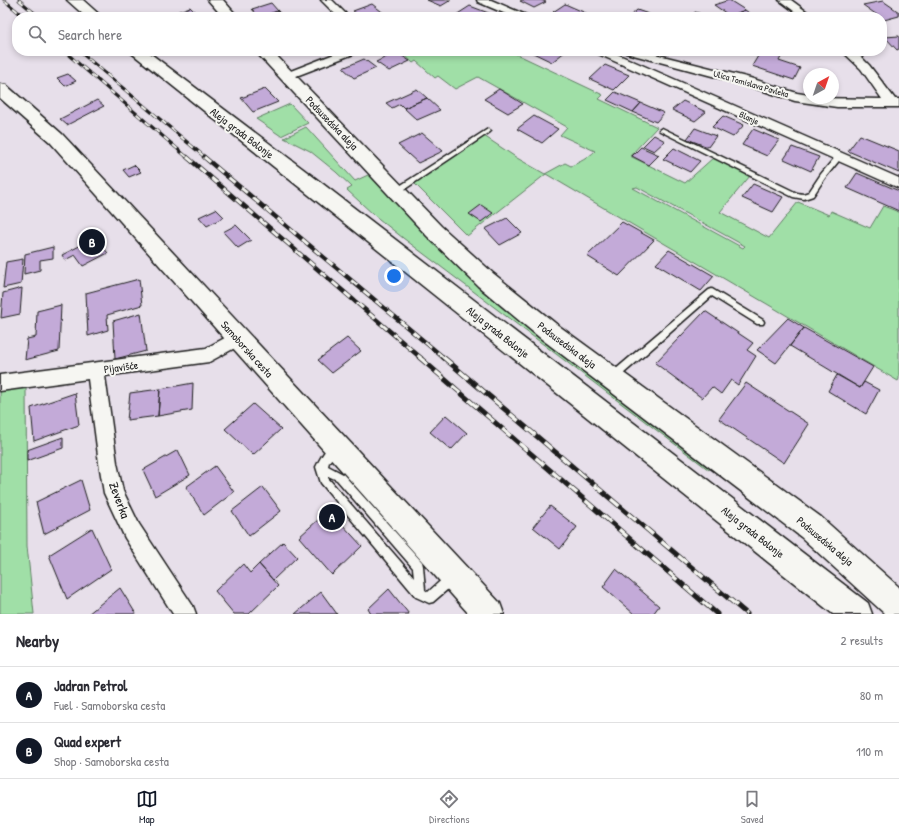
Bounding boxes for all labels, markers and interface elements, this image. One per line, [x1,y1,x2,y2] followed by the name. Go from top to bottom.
[12,12,887,56] search box
[26,23,48,45] icon: search
[58,24,122,45] text: Search here
[712,68,790,101] street label: Ulica Tomislava Pavleka
[803,68,839,104] north arrow
[303,93,362,153] street label: Podsusedska aleja
[207,105,277,162] street label: Aleja grada Bolonje
[737,108,761,128] street label: Blanje
[79,227,105,257] pin: B
[384,266,404,286] your location
[464,303,533,361] street label: Aleja grada Bolonje
[218,318,276,381] street label: Samoborska cesta
[535,318,600,372] street label: Podsusedska aleja
[103,358,140,376] street label: Pijavišće
[105,479,135,521] street label: Zeverka
[319,502,345,532] pin: A
[719,503,788,561] street label: Aleja grada Bolonje
[794,513,857,569] street label: Podsusedska aleja
[16,629,59,652] text: Nearby
[841,631,883,649] text: 2 results
[54,675,127,696] text: Jadran Petrol
[26,686,32,704] text: A
[860,686,883,704] text: 80 m
[54,696,165,714] text: Fuel · Samoborska cesta
[54,731,121,752] text: Quad expert
[26,742,32,760] text: B
[856,742,883,760] text: 110 m
[54,752,169,770] text: Shop · Samoborska cesta
[136,788,158,826] tab: Map
[429,788,470,826] tab: Directions
[741,788,763,826] tab: Saved

